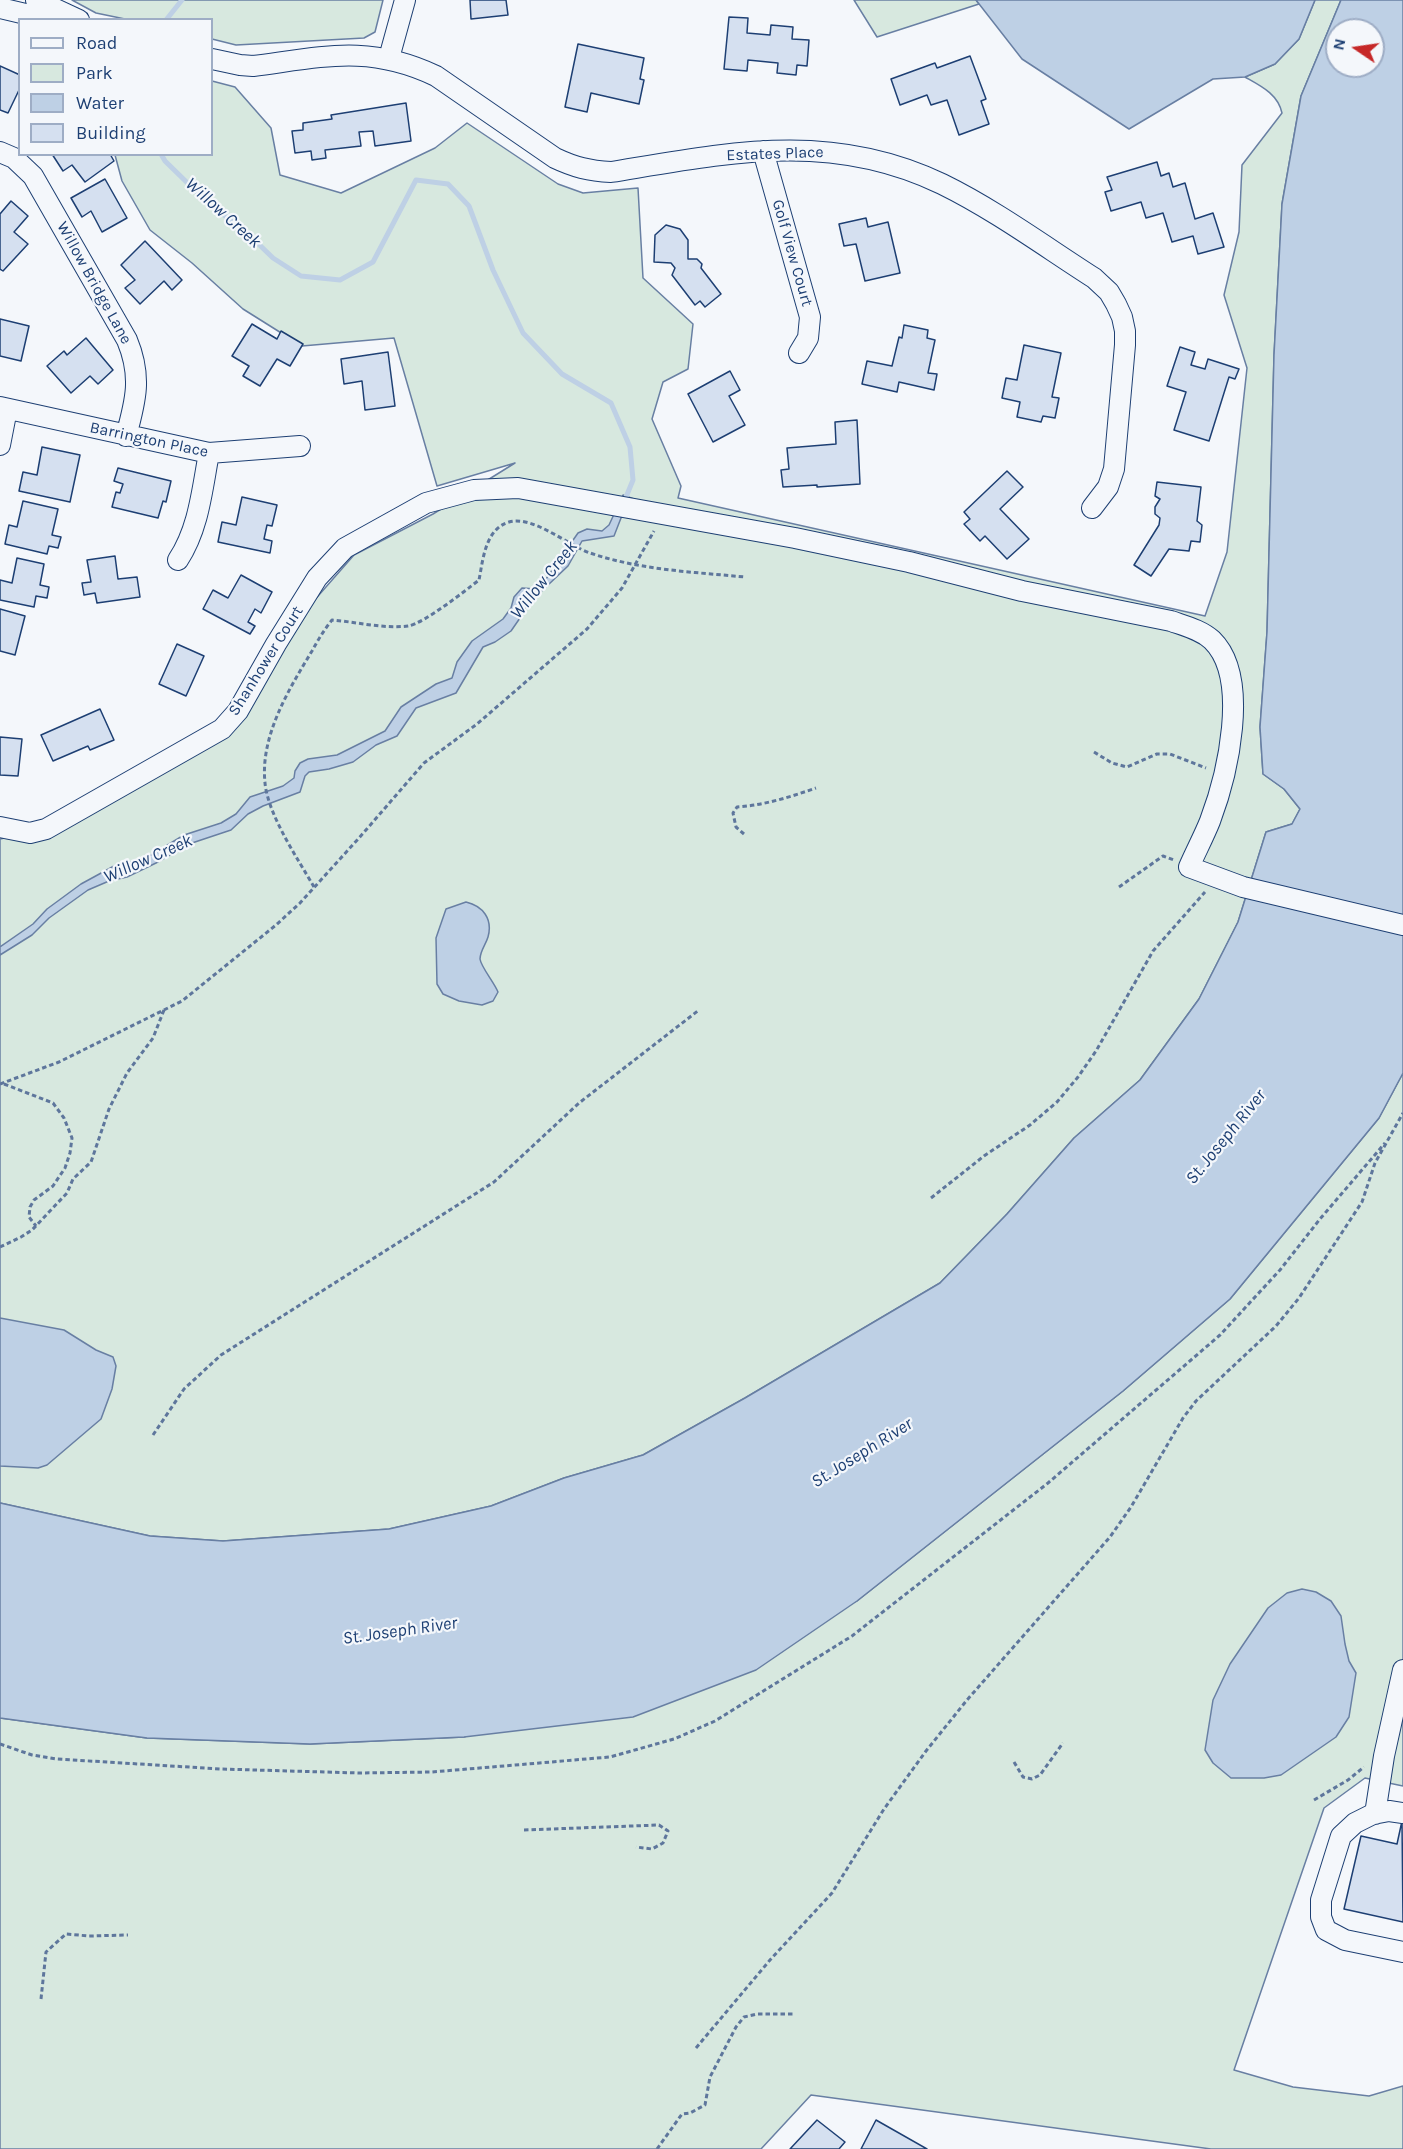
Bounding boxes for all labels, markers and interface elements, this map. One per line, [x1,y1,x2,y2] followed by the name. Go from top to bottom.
[18,18,213,156] legend
[1325,18,1385,78] north arrow
[76,32,117,54] text: Road
[1328,37,1349,52] text: N
[76,62,113,84] text: Park
[76,92,124,114] text: Water
[76,122,146,144] text: Building
[726,143,824,165] street label: Estates Place
[181,173,265,253] water label: Willow Creek
[768,197,816,309] street label: Golf View Court
[52,218,136,348] street label: Willow Bridge Lane
[88,418,210,462] street label: Barrington Place
[506,536,582,624] water label: Willow Creek
[225,603,307,719] street label: Shanhower Court
[100,830,196,888] water label: Willow Creek
[1181,1085,1271,1189] water label: St. Joseph River
[807,1413,917,1493] water label: St. Joseph River
[341,1612,459,1650] water label: St. Joseph River

